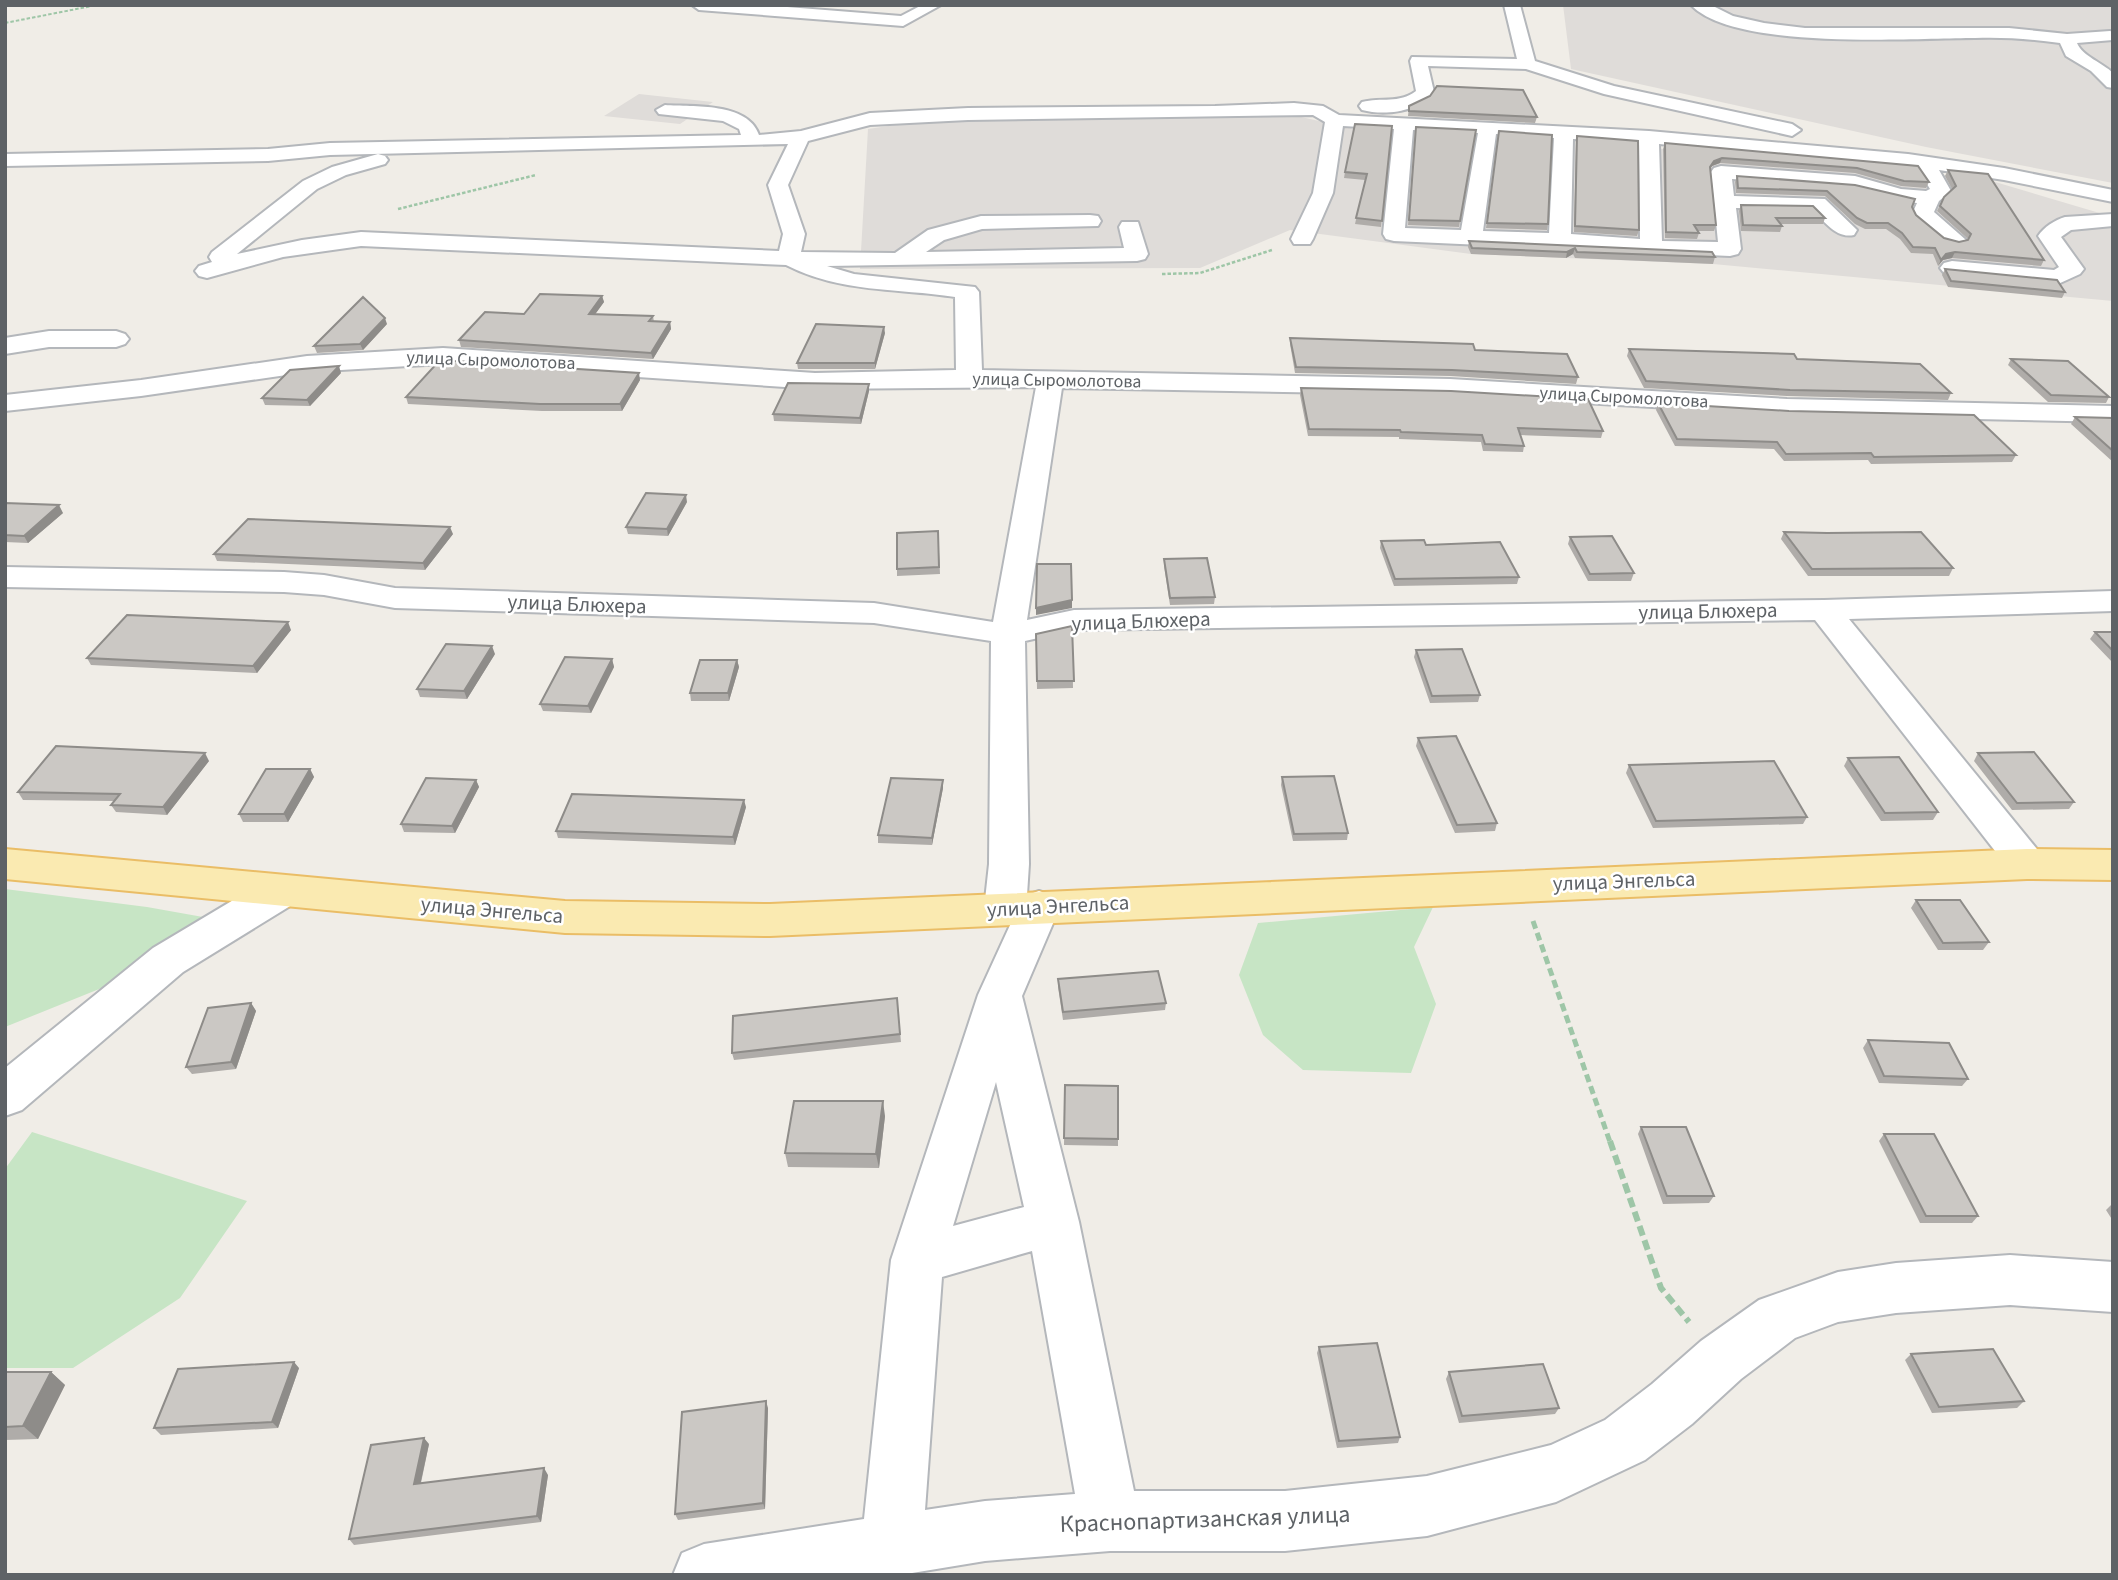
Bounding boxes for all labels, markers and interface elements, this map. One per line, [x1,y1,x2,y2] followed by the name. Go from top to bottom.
[406,345,576,376] street label: улица Сыромолотова
[972,367,1142,394] street label: улица Сыромолотова
[1539,381,1709,414] street label: улица Сыромолотова
[507,587,647,621] street label: улица Блюхера
[1638,595,1778,627] street label: улица Блюхера
[1071,604,1211,638] street label: улица Блюхера
[1552,864,1696,898] street label: улица Энгельса
[986,887,1130,925] street label: улица Энгельса
[420,889,564,931] street label: улица Энгельса
[1059,1497,1351,1542] street label: Краснопартизанская улица

